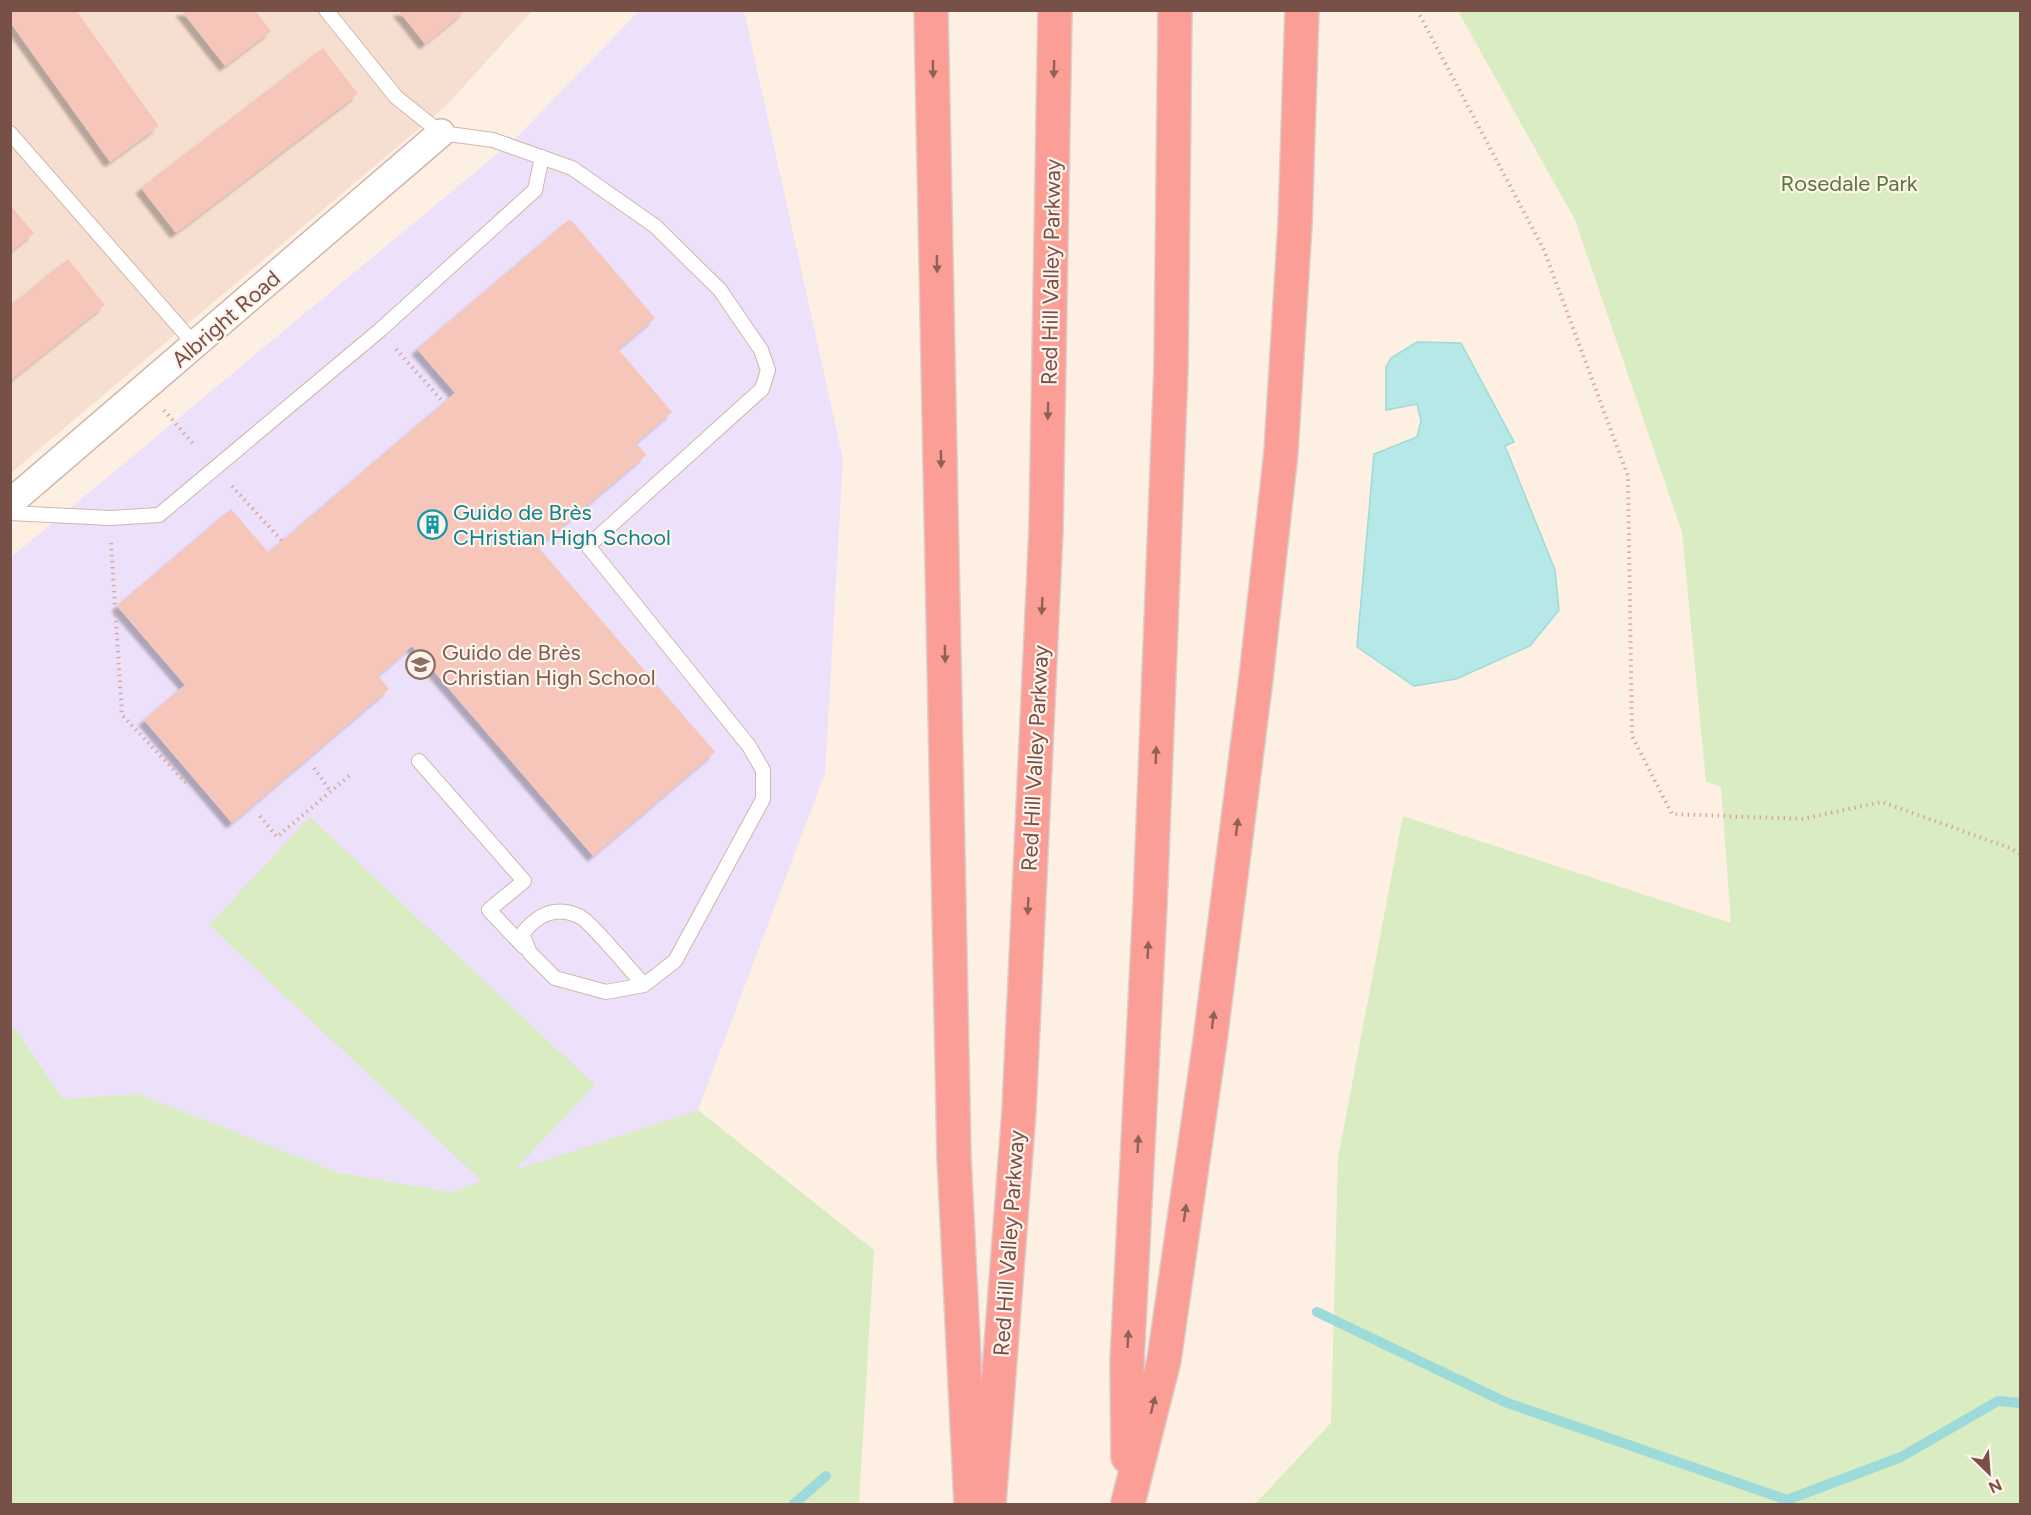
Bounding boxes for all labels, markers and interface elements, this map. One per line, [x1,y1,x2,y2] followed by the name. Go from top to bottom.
[928,59,937,78] one-way arrow
[1049,59,1059,78] one-way arrow
[1036,158,1066,385] street label: Red Hill Valley Parkway
[1780,170,1918,197] park label: Rosedale Park
[932,254,941,273] one-way arrow
[166,265,286,373] street label: Albright Road
[1043,401,1053,420] one-way arrow
[936,449,945,468] one-way arrow
[453,499,671,551] place label: Guido de Brès CHristian High School
[416,509,448,541] building icon: Guido de Brès CHristian High School
[1038,596,1047,615] one-way arrow
[442,639,656,691] place label: Guido de Brès Christian High School
[940,644,950,663] one-way arrow
[1016,644,1054,872] street label: Red Hill Valley Parkway
[405,649,437,681] school or university icon: Guido de Brès Christian High School
[1151,745,1160,764] one-way arrow
[1232,817,1242,836] one-way arrow
[1024,896,1033,915] one-way arrow
[1143,940,1152,959] one-way arrow
[1208,1010,1218,1029] one-way arrow
[988,1129,1030,1357] street label: Red Hill Valley Parkway
[1133,1135,1142,1154] one-way arrow
[1181,1203,1190,1222] one-way arrow
[1124,1330,1133,1349] one-way arrow
[1148,1396,1158,1414] one-way arrow
[1959,1443,2019,1503] north arrow
[1986,1475,2005,1497] text: N

